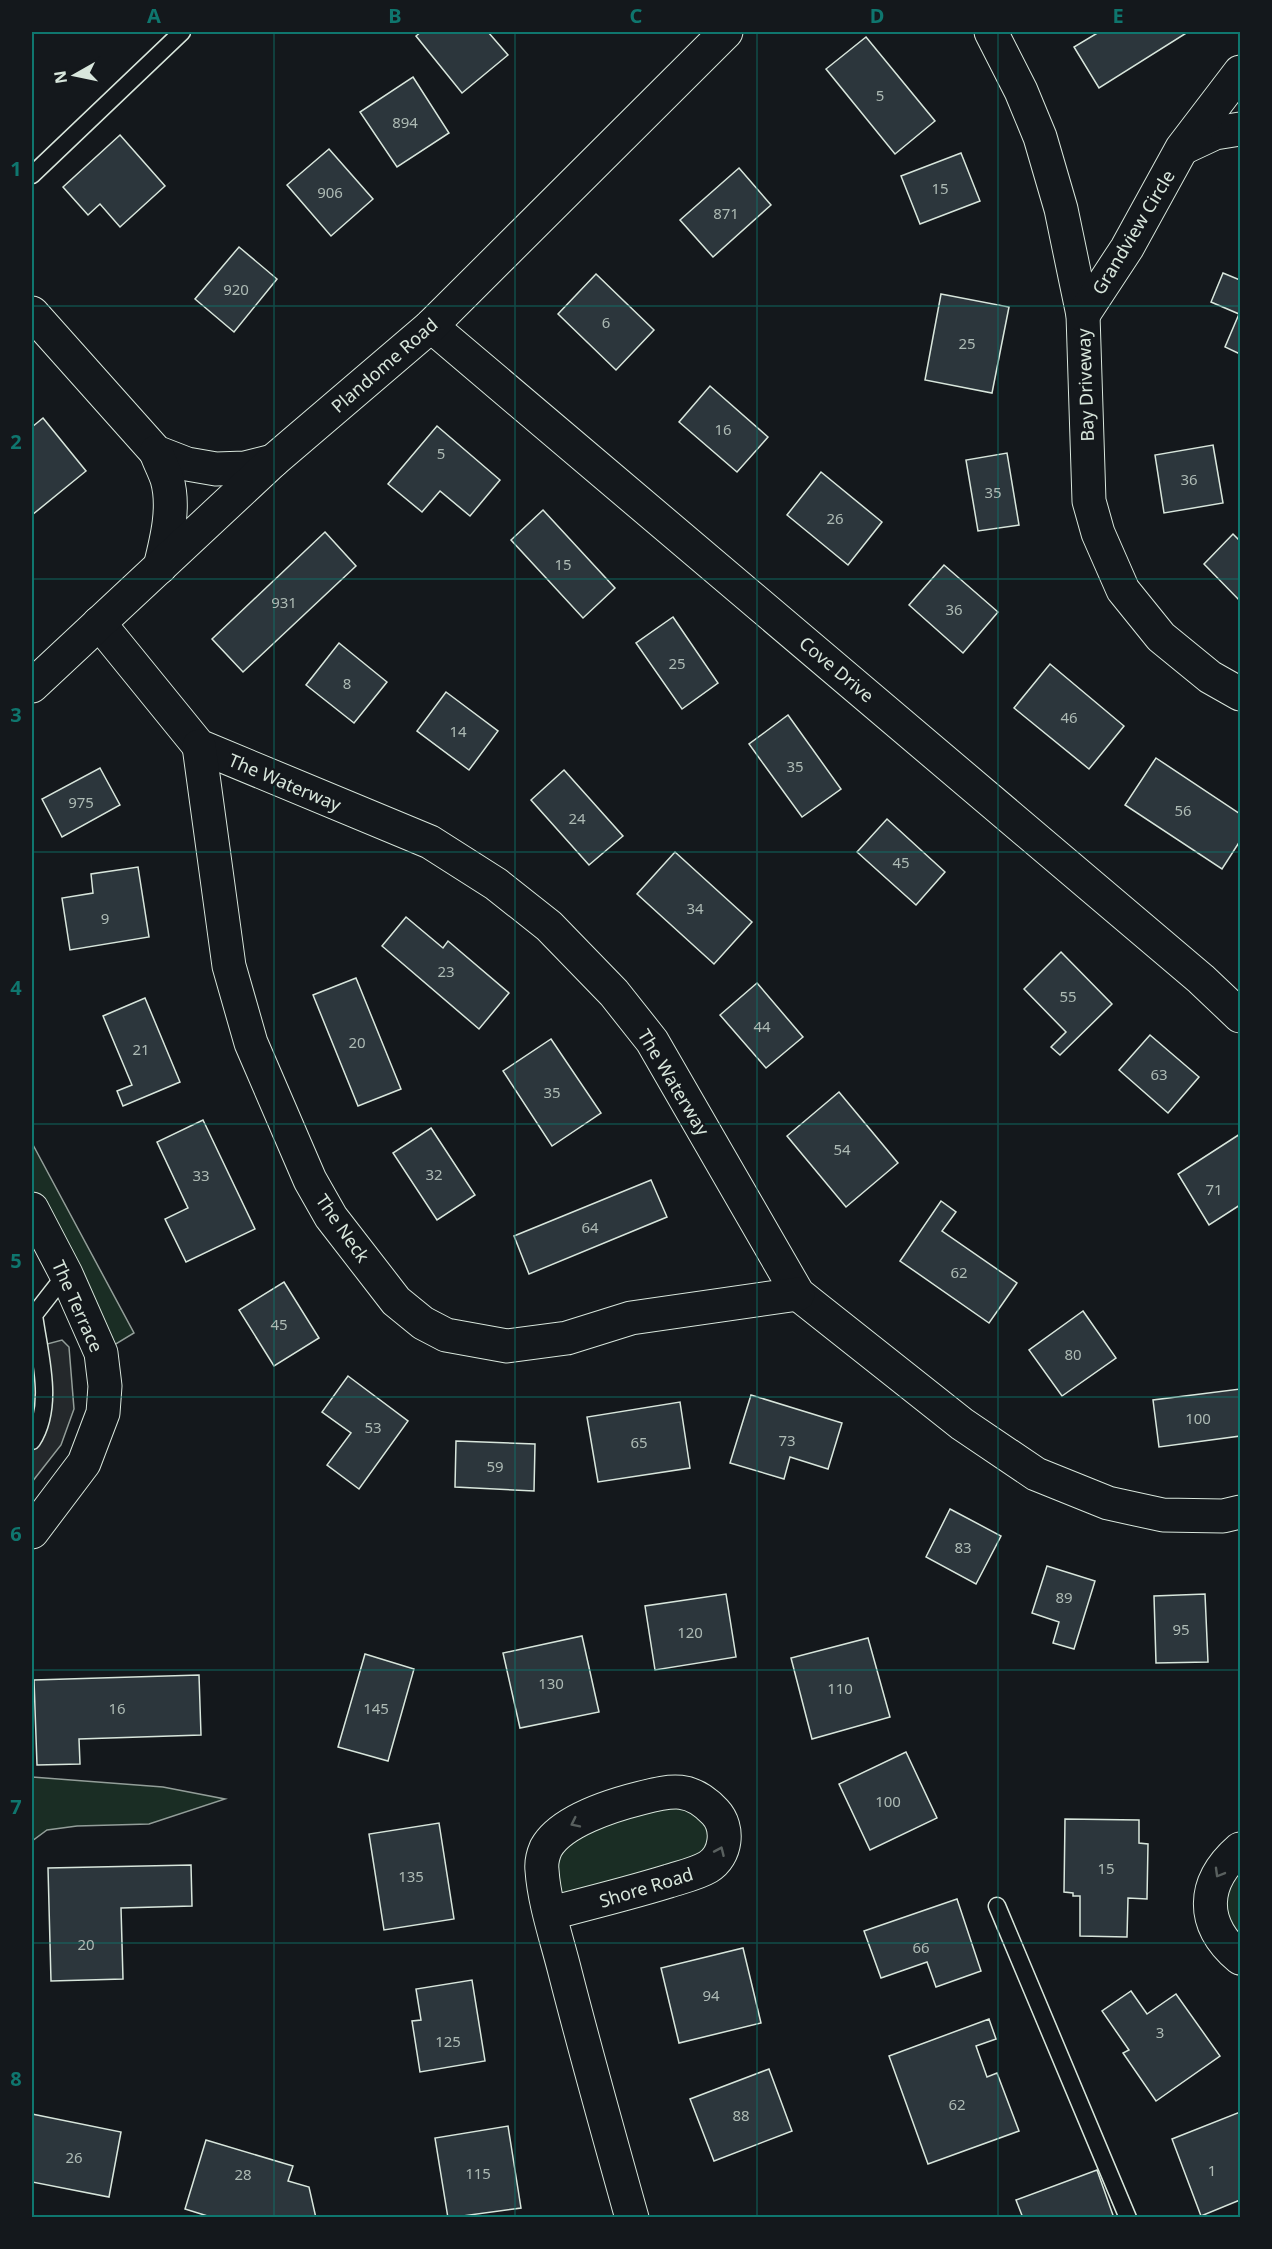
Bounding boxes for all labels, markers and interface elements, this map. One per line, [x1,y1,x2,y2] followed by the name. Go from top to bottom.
[147,2,161,29] text: A
[388,2,402,29] text: B
[630,2,643,29] text: C
[870,2,884,29] text: D
[1112,2,1124,29] text: E
[45,45,105,105] north arrow
[48,69,72,85] text: N
[876,85,884,105] house number: 5
[392,112,418,132] house number: 894
[10,155,22,182] text: 1
[1086,165,1180,299] street label: Grandview Circle
[931,178,949,198] house number: 15
[317,182,343,202] house number: 906
[713,203,739,223] house number: 871
[223,279,249,299] house number: 920
[326,312,442,418] street label: Plandome Road
[602,312,610,332] house number: 6
[1071,327,1099,442] street label: Bay Driveway
[958,333,976,353] house number: 25
[714,419,732,439] house number: 16
[10,428,22,455] text: 2
[437,443,445,463] house number: 5
[1180,469,1198,489] house number: 36
[984,482,1002,502] house number: 35
[826,508,844,528] house number: 26
[554,554,572,574] house number: 15
[271,592,297,612] house number: 931
[945,599,963,619] house number: 36
[795,631,879,707] street label: Cove Drive
[668,653,686,673] house number: 25
[343,673,351,693] house number: 8
[10,701,22,728] text: 3
[1060,707,1078,727] house number: 46
[449,721,467,741] house number: 14
[225,748,346,817] street label: The Waterway
[786,756,804,776] house number: 35
[68,792,94,812] house number: 975
[1174,800,1192,820] house number: 56
[568,808,586,828] house number: 24
[892,852,910,872] house number: 45
[686,898,704,918] house number: 34
[101,908,109,928] house number: 9
[437,961,455,981] house number: 23
[10,974,22,1001] text: 4
[1059,986,1077,1006] house number: 55
[753,1016,771,1036] house number: 44
[633,1024,716,1140] street label: The Waterway
[348,1032,366,1052] house number: 20
[132,1039,150,1059] house number: 21
[1150,1064,1168,1084] house number: 63
[543,1082,561,1102] house number: 35
[833,1139,851,1159] house number: 54
[425,1164,443,1184] house number: 32
[192,1165,210,1185] house number: 33
[1205,1179,1223,1199] house number: 71
[311,1189,375,1267] street label: The Neck
[581,1217,599,1237] house number: 64
[10,1247,22,1274] text: 5
[47,1256,109,1356] street label: The Terrace
[950,1262,968,1282] house number: 62
[270,1314,288,1334] house number: 45
[1064,1344,1082,1364] house number: 80
[1185,1408,1211,1428] house number: 100
[364,1417,382,1437] house number: 53
[778,1430,796,1450] house number: 73
[630,1432,648,1452] house number: 65
[486,1456,504,1476] house number: 59
[10,1520,22,1547] text: 6
[954,1537,972,1557] house number: 83
[1055,1587,1073,1607] house number: 89
[1172,1619,1190,1639] house number: 95
[677,1622,703,1642] house number: 120
[538,1673,564,1693] house number: 130
[827,1678,853,1698] house number: 110
[108,1698,126,1718] house number: 16
[363,1698,389,1718] house number: 145
[875,1791,901,1811] house number: 100
[10,1793,22,1820] text: 7
[571,1816,582,1828] one-way arrow
[712,1847,724,1858] one-way arrow
[1097,1858,1115,1878] house number: 15
[596,1861,696,1913] street label: Shore Road
[398,1866,424,1886] house number: 135
[1215,1867,1226,1877] one-way arrow
[77,1934,95,1954] house number: 20
[912,1937,930,1957] house number: 66
[702,1985,720,2005] house number: 94
[1156,2022,1164,2042] house number: 3
[435,2031,461,2051] house number: 125
[10,2065,22,2092] text: 8
[948,2094,966,2114] house number: 62
[732,2105,750,2125] house number: 88
[65,2147,83,2167] house number: 26
[1208,2160,1216,2180] house number: 1
[465,2163,491,2183] house number: 115
[234,2164,252,2184] house number: 28

